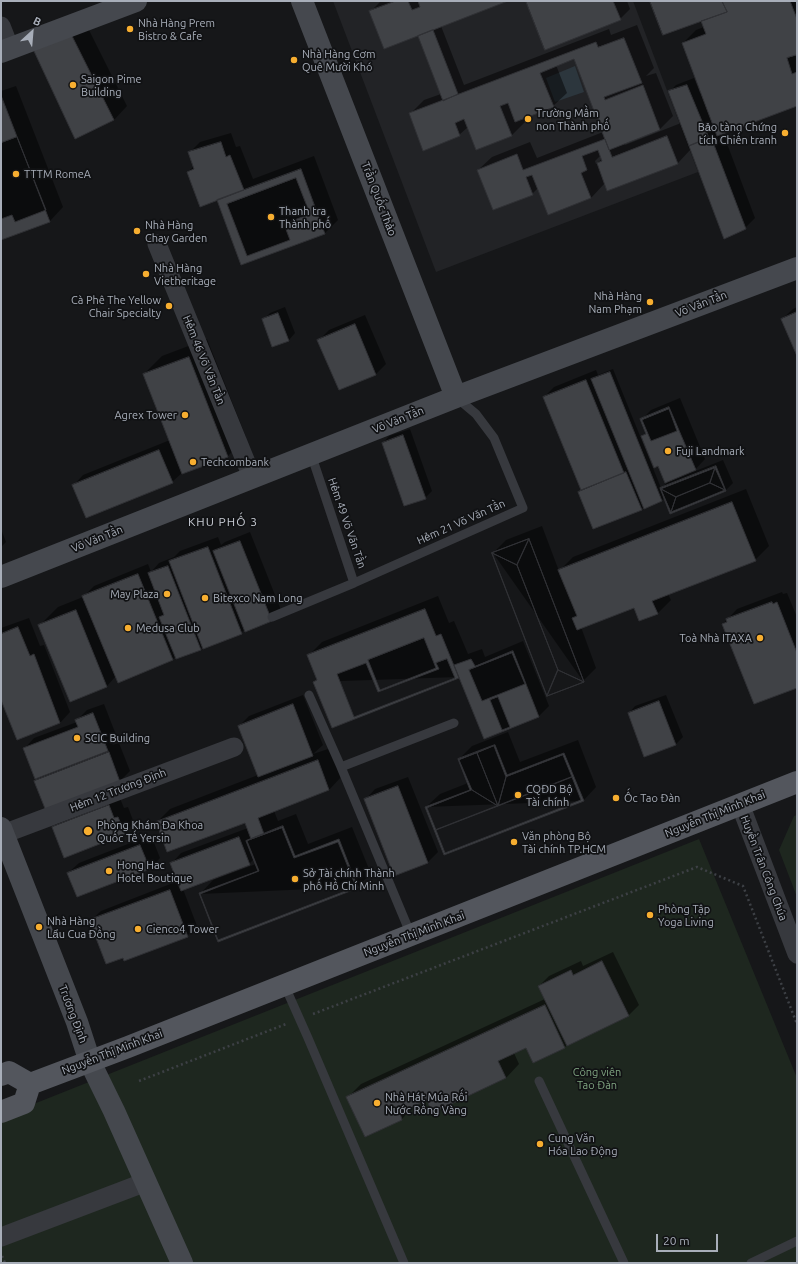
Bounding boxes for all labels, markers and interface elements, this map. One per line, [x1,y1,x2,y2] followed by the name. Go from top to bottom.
[12,12,52,52] north arrow
[31,14,43,28] text: B
[138,16,215,42] place label: Nhà Hàng Prem Bistro & Cafe
[125,24,135,34] marker: Nhà Hàng Prem Bistro & Cafe
[302,47,375,73] place label: Nhà Hàng Cơm Quê Mười Khó
[289,55,299,65] marker: Nhà Hàng Cơm Quê Mười Khó
[81,72,141,98] place label: Saigon Pime Building
[68,80,78,90] marker: Saigon Pime Building
[536,106,610,132] place label: Trường Mầm non Thành phố
[523,114,533,124] marker: Trường Mầm non Thành phố
[698,120,777,146] place label: Bảo tàng Chứng tích Chiến tranh
[780,128,790,138] marker: Bảo tàng Chứng tích Chiến tranh
[359,160,399,238] street label: Trần Quốc Thảo
[24,167,91,181] place label: TTTM RomeA
[11,169,21,179] marker: TTTM RomeA
[279,204,331,230] place label: Thanh tra Thành phố
[266,212,276,222] marker: Thanh tra Thành phố
[145,218,207,244] place label: Nhà Hàng Chay Garden
[132,226,142,236] marker: Nhà Hàng Chay Garden
[154,261,216,287] place label: Nhà Hàng Vietheritage
[141,269,151,279] marker: Nhà Hàng Vietheritage
[673,288,729,320] street label: Võ Văn Tần
[588,289,642,315] place label: Nhà Hàng Nam Phạm
[71,293,161,319] place label: Cà Phê The Yellow Chair Specialty
[645,297,655,307] marker: Nhà Hàng Nam Phạm
[164,301,174,311] marker: Cà Phê The Yellow Chair Specialty
[180,313,228,407] street label: Hẻm 46 Võ Văn Tần
[370,404,426,436] street label: Võ Văn Tần
[114,408,177,422] place label: Agrex Tower
[180,410,190,420] marker: Agrex Tower
[676,444,745,458] place label: Fuji Landmark
[663,446,673,456] marker: Fuji Landmark
[201,455,269,469] place label: Techcombank
[188,457,198,467] marker: Techcombank
[325,476,369,570] street label: Hẻm 49 Võ Văn Tần
[415,497,507,547] street label: Hẻm 21 Võ Văn Tần
[188,515,258,529] district label: KHU PHỐ 3
[69,523,125,555] street label: Võ Văn Tần
[110,587,159,601] place label: May Plaza
[162,589,172,599] marker: May Plaza
[213,591,303,605] place label: Bitexco Nam Long
[200,593,210,603] marker: Bitexco Nam Long
[136,621,200,635] place label: Medusa Club
[123,623,133,633] marker: Medusa Club
[679,631,752,645] place label: Toà Nhà ITAXA
[755,633,765,643] marker: Toà Nhà ITAXA
[85,731,150,745] place label: SCIC Building
[72,733,82,743] marker: SCIC Building
[68,766,168,814] street label: Hẻm 12 Trương Ðịnh
[526,782,573,808] place label: CQĐD Bộ Tài chính
[663,788,767,840] street label: Nguyễn Thị Minh Khai
[513,790,523,800] marker: CQĐD Bộ Tài chính
[624,791,680,805] place label: Ốc Tao Đàn
[611,793,621,803] marker: Ốc Tao Đàn
[738,814,790,922] street label: Huyền Trân Công Chúa
[97,818,203,844] place label: Phòng Khám Đa Khoa Quốc Tế Yersin
[82,825,94,837] marker: Phòng Khám Đa Khoa Quốc Tế Yersin
[522,829,606,855] place label: Văn phòng Bộ Tài chính TP.HCM
[509,837,519,847] marker: Văn phòng Bộ Tài chính TP.HCM
[117,858,192,884] place label: Hong Hac Hotel Boutique
[104,866,114,876] marker: Hong Hac Hotel Boutique
[303,866,395,892] place label: Sở Tài chính Thành phố Hồ Chí Minh
[290,874,300,884] marker: Sở Tài chính Thành phố Hồ Chí Minh
[658,902,714,928] place label: Phòng Tập Yoga Living
[362,909,466,959] street label: Nguyễn Thị Minh Khai
[645,910,655,920] marker: Phòng Tập Yoga Living
[47,914,116,940] place label: Nhà Hàng Lẩu Cua Đồng
[34,922,44,932] marker: Nhà Hàng Lẩu Cua Đồng
[146,922,219,936] place label: Cienco4 Tower
[133,924,143,934] marker: Cienco4 Tower
[56,983,90,1045] street label: Trương Định
[60,1027,164,1077] street label: Nguyễn Thị Minh Khai
[573,1065,621,1091] park label: Công viên Tao Đàn
[385,1090,467,1116] place label: Nhà Hát Múa Rối Nước Rồng Vàng
[372,1098,382,1108] marker: Nhà Hát Múa Rối Nước Rồng Vàng
[548,1131,617,1157] place label: Cung Văn Hóa Lao Động
[535,1139,545,1149] marker: Cung Văn Hóa Lao Động
[658,1226,720,1252] scale bar
[663,1234,690,1247] text: 20 m

